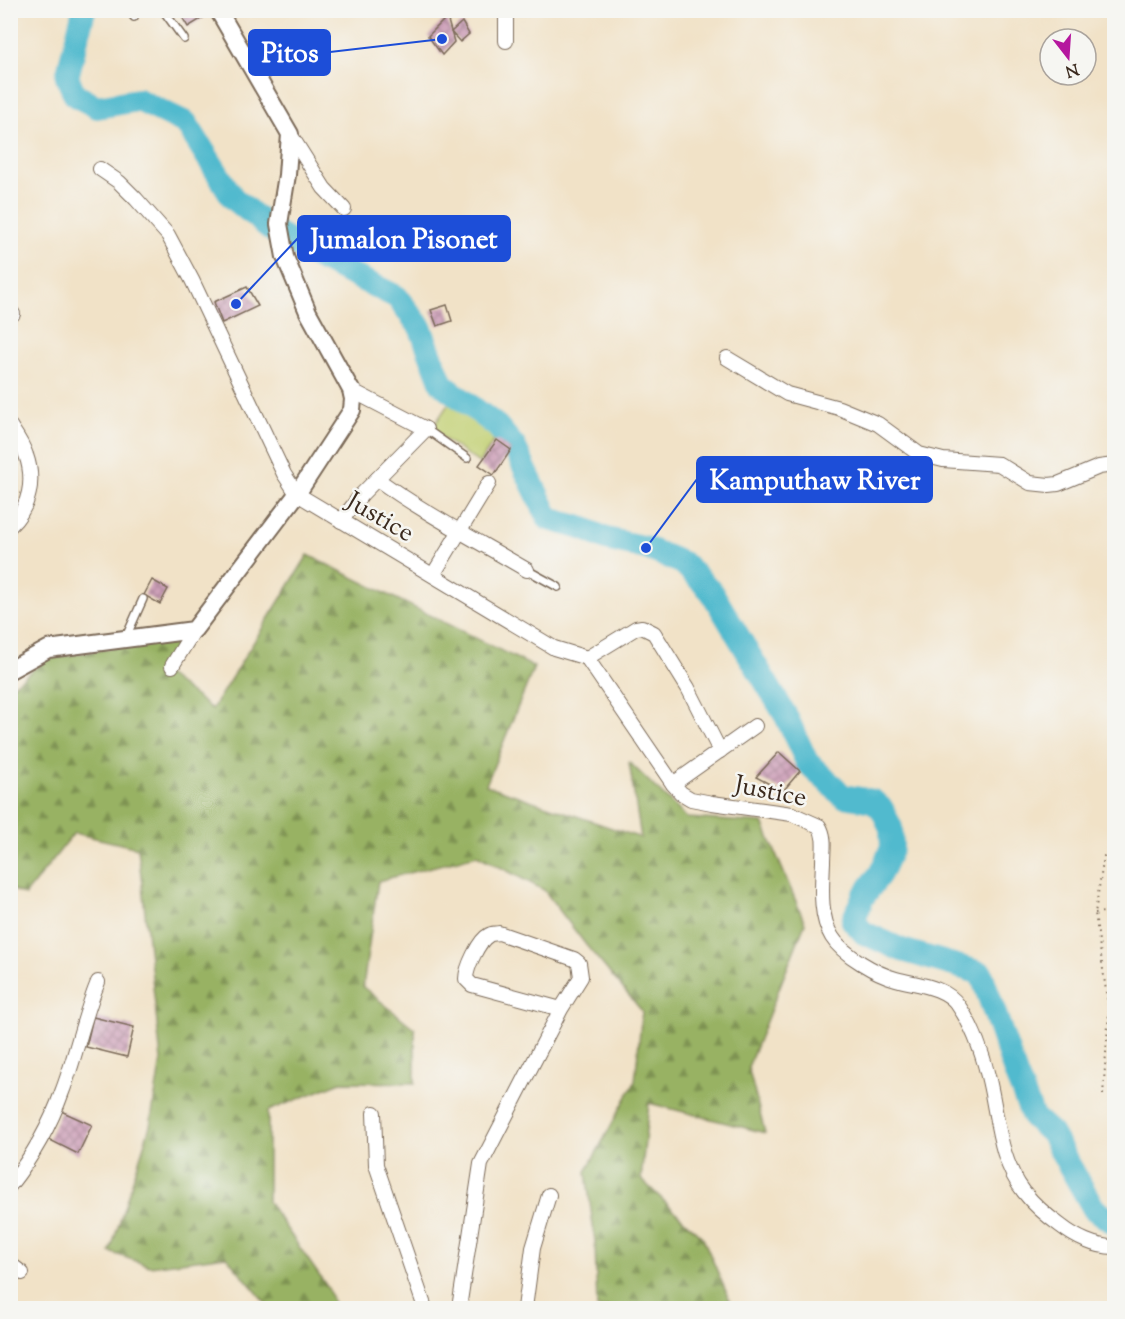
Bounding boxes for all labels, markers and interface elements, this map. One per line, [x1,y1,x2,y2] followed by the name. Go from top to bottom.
[1038,27,1098,87] north arrow
[249,30,330,75] callout: Pitos
[262,36,319,75] text: Pitos
[1062,56,1081,82] text: N
[298,216,510,261] callout: Jumalon Pisonet
[308,222,498,261] text: Jumalon Pisonet
[697,457,932,502] callout: Kamputhaw River
[710,463,921,502] text: Kamputhaw River
[337,483,421,552] street label: Justice
[729,767,810,818] street label: Justice

